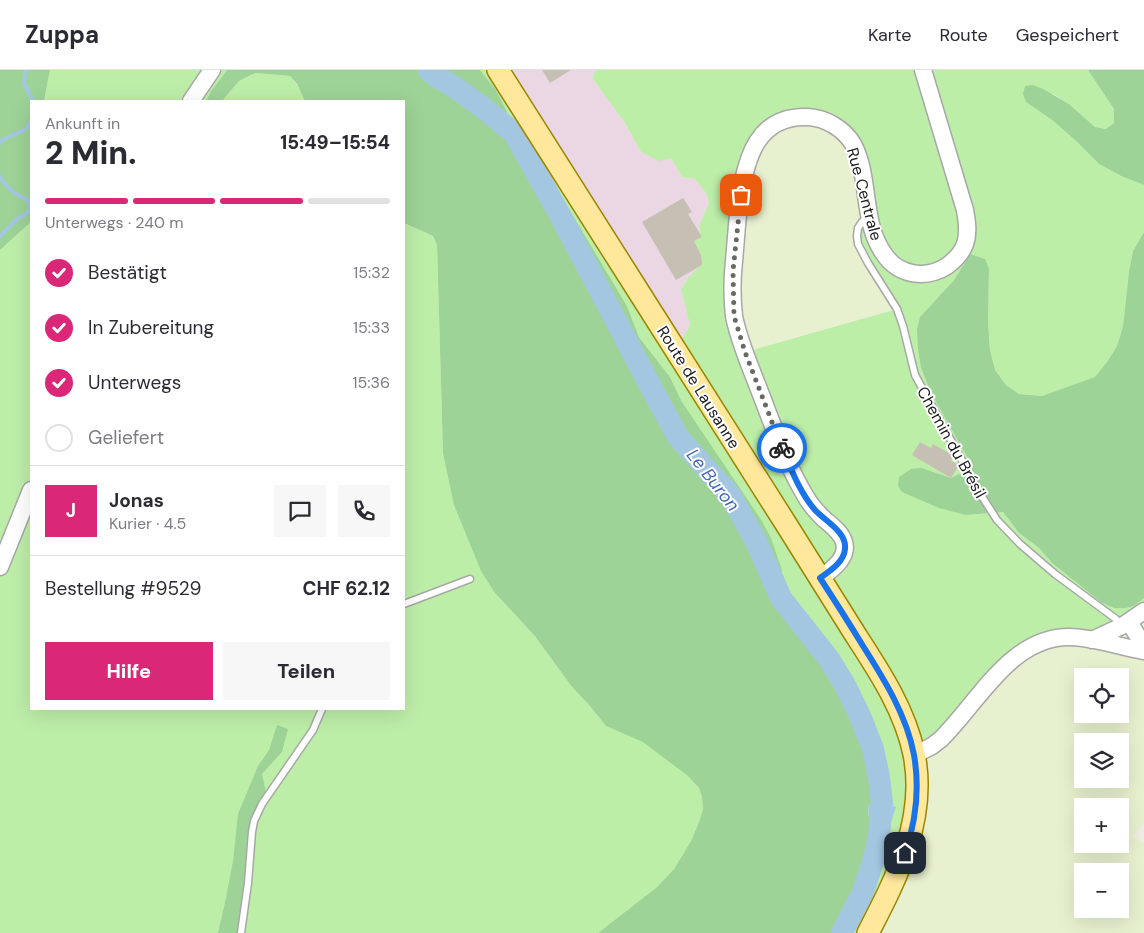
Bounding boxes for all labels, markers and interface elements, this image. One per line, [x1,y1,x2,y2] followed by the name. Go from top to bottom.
[25,19,99,50] text: Zuppa
[868,23,912,47] text: Karte
[940,23,988,47] text: Route
[1016,23,1119,47] text: Gespeichert
[45,113,120,134] text: Ankunft in
[280,130,390,155] text: 15:49–15:54
[45,132,136,174] text: 2 Min.
[842,145,887,243] street label: Rue Centrale
[720,174,762,216] pin
[727,181,755,209] icon: bag
[45,212,183,233] text: Unterwegs · 240 m
[45,259,73,287] icon: check
[88,260,167,285] text: Bestätigt
[353,262,390,283] text: 15:32
[45,314,73,342] icon: check
[88,315,214,340] text: In Zubereitung
[353,317,390,338] text: 15:33
[652,322,745,453] street label: Route de Lausanne
[45,369,73,397] icon: check
[88,370,181,395] text: Unterwegs
[353,372,390,393] text: 15:36
[912,383,991,502] street label: Chemin du Brésil
[757,423,807,473] courier
[88,425,164,450] text: Geliefert
[768,434,796,462] icon: bike
[681,444,745,516] water label: Le Buron
[274,485,326,537] button: chat
[338,485,390,537] button: phone
[109,488,164,513] text: Jonas
[66,498,76,523] text: J
[109,513,186,534] text: Kurier · 4.5
[45,576,201,601] text: Bestellung #9529
[303,576,390,601] text: CHF 62.12
[45,642,213,700] button: Hilfe
[223,642,390,700] button: Teilen
[1074,668,1129,918] map controls
[1074,668,1129,723] button: locate
[1074,733,1129,788] button: layers
[1074,798,1129,853] button: +
[884,832,926,874] pin
[891,839,919,867] icon: home
[1074,863,1129,918] button: −

